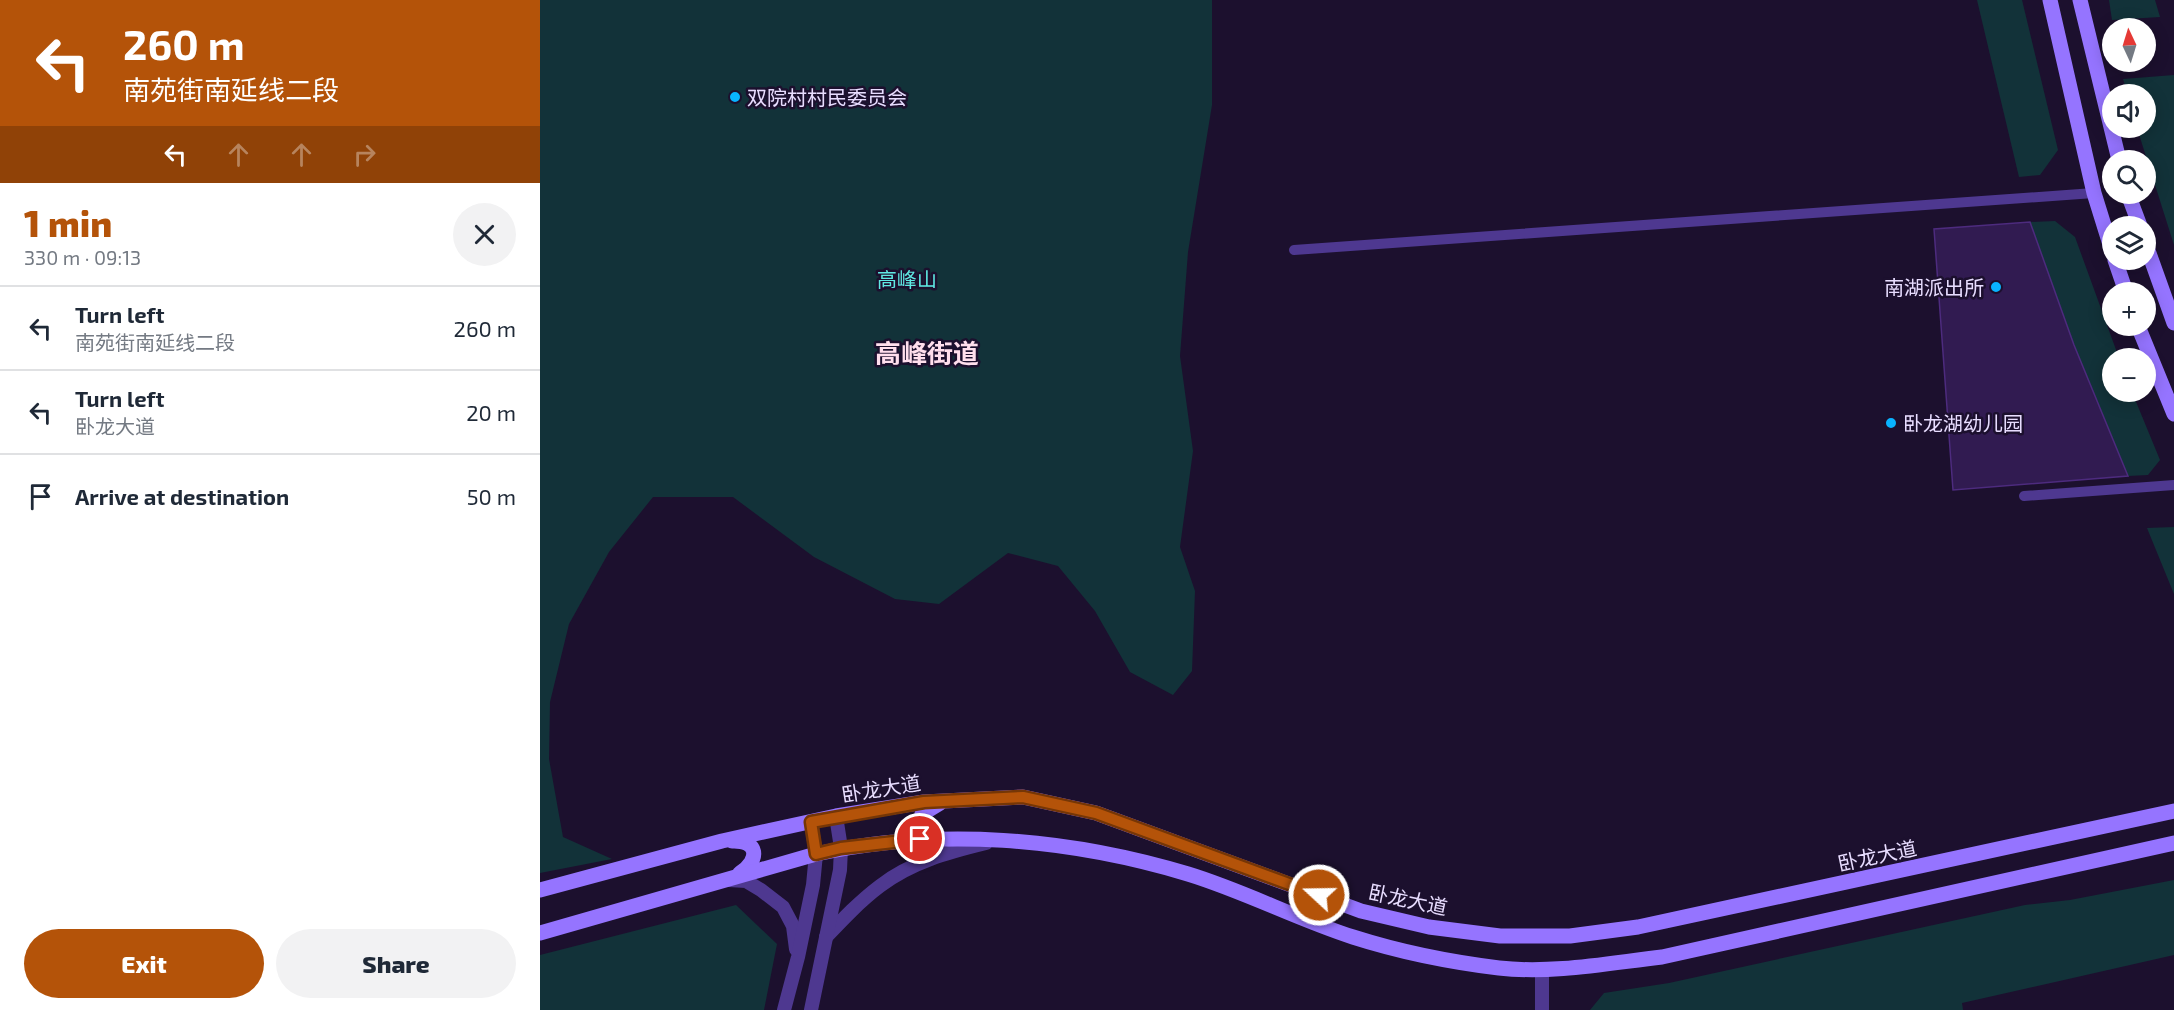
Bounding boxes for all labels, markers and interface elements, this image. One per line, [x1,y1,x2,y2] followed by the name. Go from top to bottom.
[123,18,245,68] text: 260 m
[2102,18,2156,72] north arrow
[2102,18,2156,402] map controls
[24,24,102,102] icon: left
[123,73,339,105] text: 南苑街南延线二段
[2102,84,2156,138] button: sound
[747,85,907,109] place label: 双院村村民委员会
[728,90,742,104] marker: 双院村村民委员会
[159,138,192,171] icon: left
[222,138,255,171] icon: ahead
[285,138,318,171] icon: ahead
[348,138,381,171] icon: right
[2102,150,2156,204] button: search
[24,201,112,244] text: 1 min
[453,203,516,266] button: close
[2102,216,2156,270] button: layers
[24,245,141,269] text: 330 m · 09:13
[877,267,937,291] park label: 高峰山
[1884,275,1984,299] place label: 南湖派出所
[1989,280,2003,294] marker: 南湖派出所
[2102,282,2156,336] button: +
[75,301,164,327] text: Turn left
[24,312,57,345] icon: left
[454,315,516,341] text: 260 m
[75,330,235,354] text: 南苑街南延线二段
[875,337,979,368] district label: 高峰街道
[2102,348,2156,402] button: −
[75,385,164,411] text: Turn left
[24,396,57,429] icon: left
[466,399,516,425] text: 20 m
[1903,411,2023,435] place label: 卧龙湖幼儿园
[75,414,155,438] text: 卧龙大道
[1884,416,1898,430] marker: 卧龙湖幼儿园
[24,480,57,513] icon: arrive
[75,483,289,509] text: Arrive at destination
[467,483,516,509] text: 50 m
[840,770,922,806] street label: 卧龙大道
[894,813,945,864] pin
[903,822,936,855] icon: arrive
[1835,835,1919,875] street label: 卧龙大道
[1287,863,1351,927] position arrow
[1366,879,1450,919] street label: 卧龙大道
[24,929,264,998] button: Exit
[276,929,516,998] button: Share

